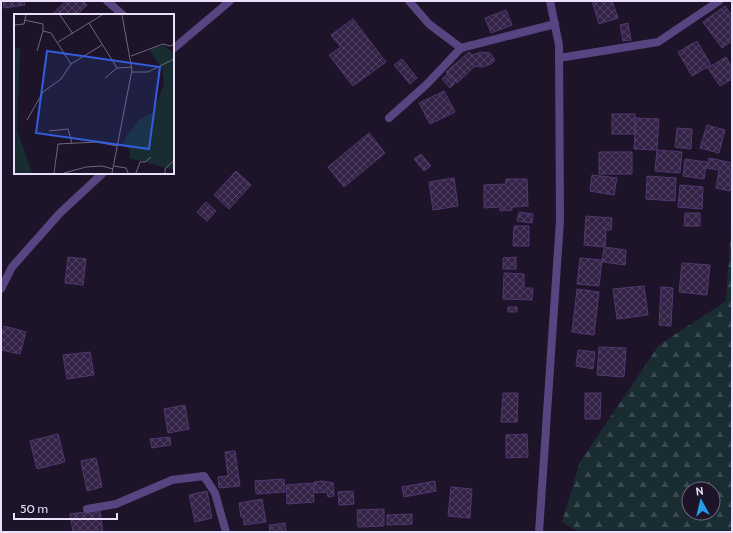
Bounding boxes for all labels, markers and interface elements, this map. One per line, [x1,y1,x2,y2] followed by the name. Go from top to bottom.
[14,14,174,174] inset map
[681,481,721,521] north arrow
[695,484,704,499] text: N
[14,495,117,521] scale bar
[20,501,48,516] text: 50 m

